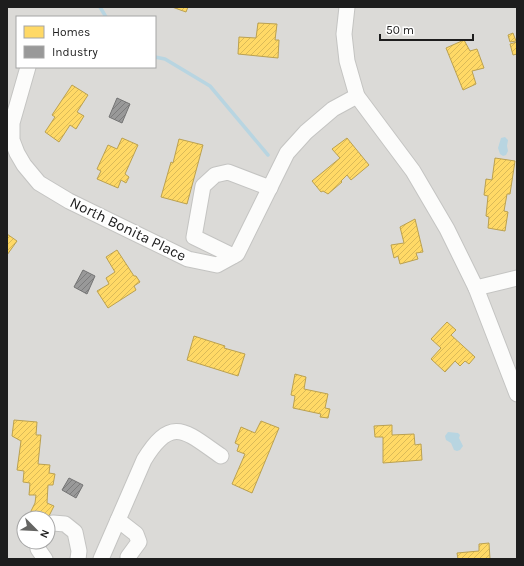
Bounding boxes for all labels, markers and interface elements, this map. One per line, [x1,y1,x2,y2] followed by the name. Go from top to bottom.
[16,16,156,68] legend
[380,16,473,42] scale bar
[386,23,414,37] text: 50 m
[52,25,90,39] text: Homes
[52,45,98,59] text: Industry
[67,193,189,265] street label: North Bonita Place
[16,510,56,550] north arrow
[37,528,52,540] text: N

